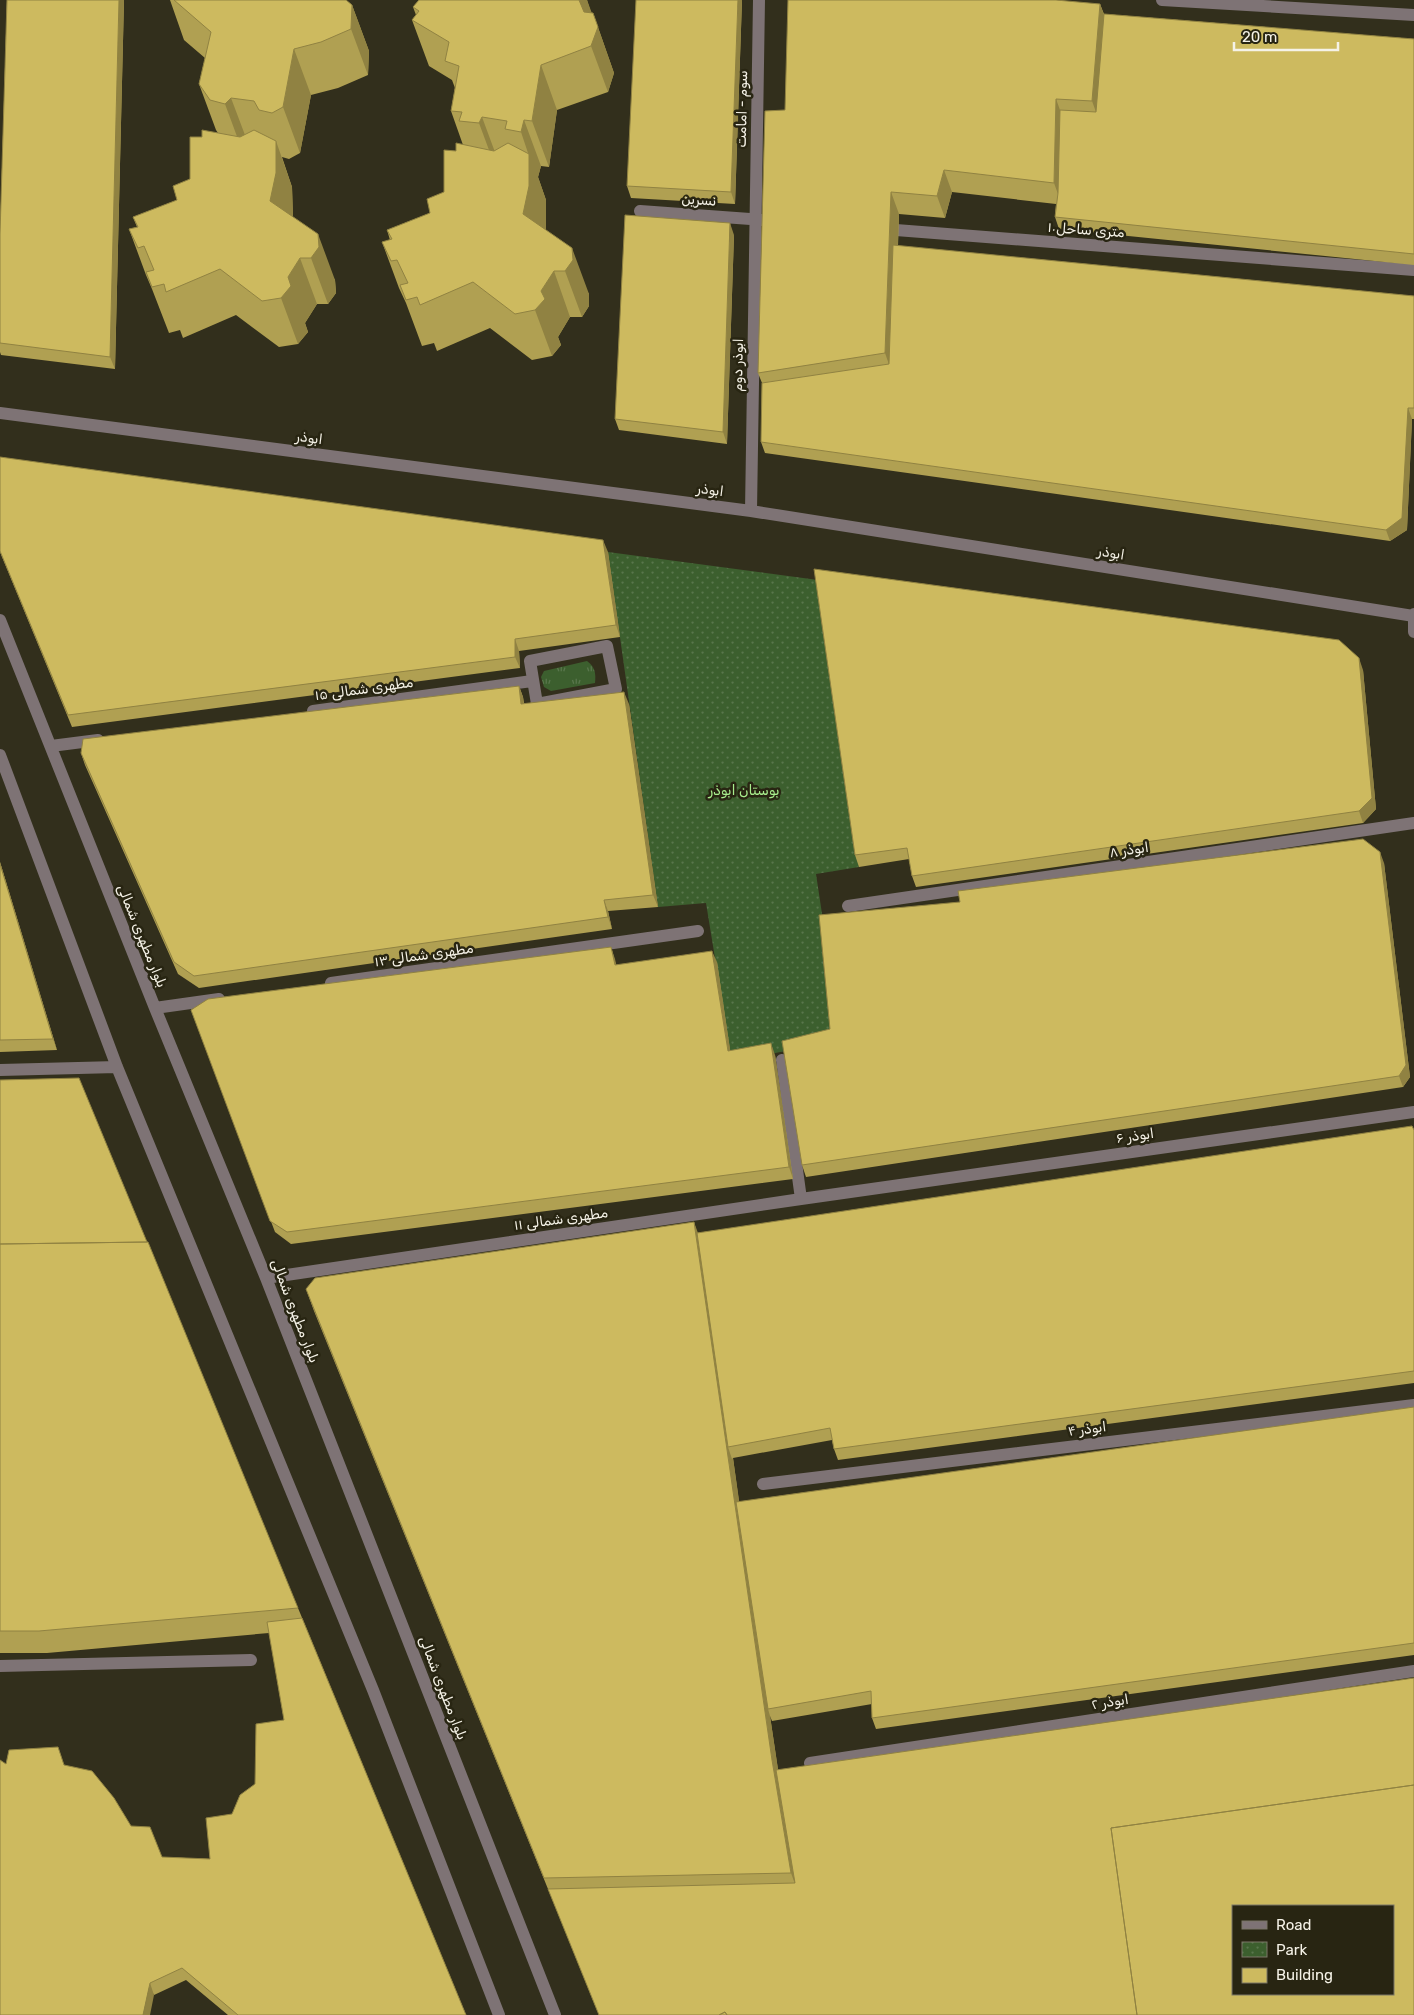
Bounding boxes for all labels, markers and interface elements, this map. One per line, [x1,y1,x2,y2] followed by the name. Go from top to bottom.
[1234,20,1338,52] scale bar
[1242,28,1277,46] text: 20 m
[733,70,752,148] street label: سوم - امامت
[681,190,717,210] street label: نسرین
[1047,219,1125,241] street label: ۱۰متری ساحل
[729,338,748,392] street label: ابوذر دوم
[293,428,324,448] street label: ابوذر
[694,480,725,500] street label: ابوذر
[1095,542,1126,564] street label: ابوذر
[314,674,415,704] street label: مطهری شمالی ۱۵
[707,782,780,799] park label: بوستان ابوذر
[1108,839,1150,861] street label: ابوذر ۸
[114,882,170,990] street label: بلوار مطهری شمالی
[374,940,475,970] street label: مطهری شمالی ۱۳
[1115,1125,1155,1147] street label: ابوذر ۶
[513,1204,609,1234] street label: مطهری شمالی ۱۱
[267,1257,323,1365] street label: بلوار مطهری شمالی
[1067,1418,1107,1440] street label: ابوذر ۴
[415,1634,471,1742] street label: بلوار مطهری شمالی
[1090,1691,1130,1713] street label: ابوذر ۲
[1232,1905,1394,1995] legend
[1276,1916,1312,1934] text: Road
[1276,1941,1307,1959] text: Park
[1276,1966,1333,1984] text: Building

